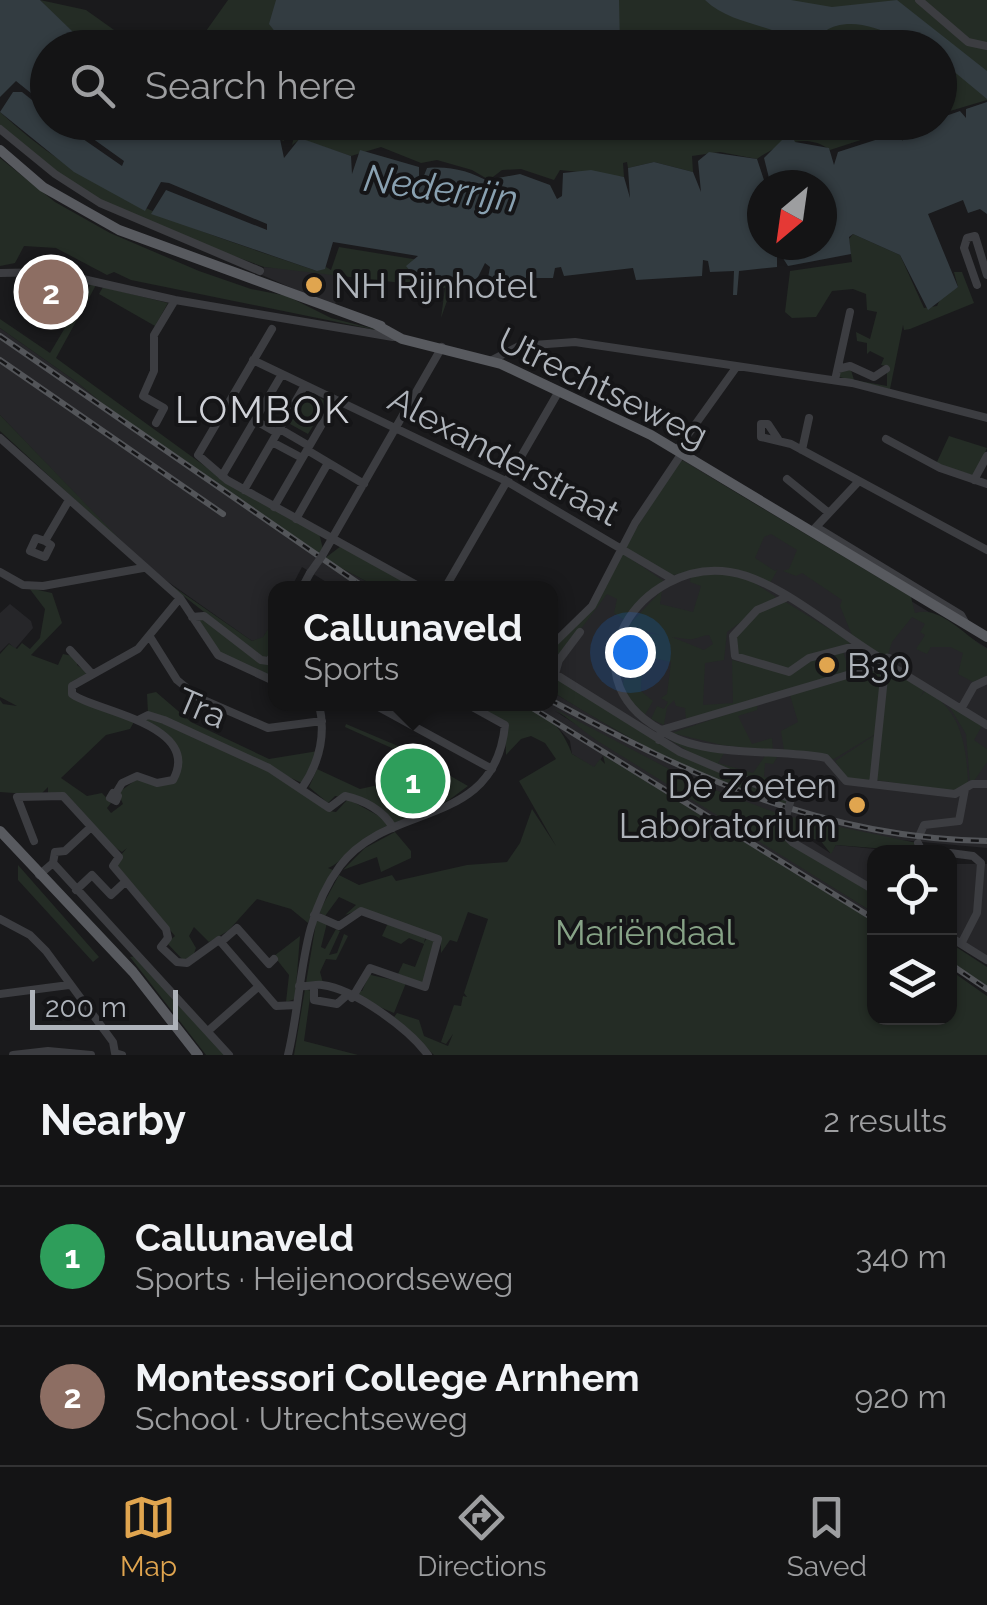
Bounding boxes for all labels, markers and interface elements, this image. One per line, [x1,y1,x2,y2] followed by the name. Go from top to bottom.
[30,30,957,140] search box
[65,58,120,113] icon: search
[145,63,356,108] text: Search here
[361,155,521,221] water label: Nederrijn
[747,170,837,260] north arrow
[18,254,84,330] pin: 2
[334,265,537,306] place label: NH Rijnhotel
[303,274,325,296] marker: NH Rijnhotel
[491,319,715,455] street label: Utrechtseweg
[382,378,627,534] street label: Alexanderstraat
[175,387,351,432] district label: LOMBOK
[268,581,558,711] popup
[303,605,523,650] text: Callunaveld
[605,627,656,678] your location
[847,645,910,686] place label: B30
[303,650,399,687] text: Sports
[816,654,838,676] marker: B30
[171,679,233,737] street label: Tra
[380,744,446,818] pin: 1
[619,765,837,846] place label: De Zoeten Laboratorium
[846,794,868,816] marker: De Zoeten Laboratorium
[867,845,957,1025] map controls
[867,845,957,935] button: locate
[555,912,735,953] park label: Mariëndaal
[867,935,957,1025] button: layers
[30,985,178,1030] scale bar
[45,991,127,1024] text: 200 m
[40,1096,186,1145] text: Nearby
[823,1102,947,1139] text: 2 results
[135,1215,354,1260] text: Callunaveld
[65,1238,80,1275] text: 1
[855,1238,947,1275] text: 340 m
[135,1260,513,1297] text: Sports · Heijenoordseweg
[135,1355,640,1400] text: Montessori College Arnhem
[63,1378,82,1415] text: 2
[854,1378,947,1415] text: 920 m
[135,1400,468,1437] text: School · Utrechtseweg
[120,1490,177,1583] tab: Map
[417,1490,547,1583] tab: Directions
[787,1490,867,1583] tab: Saved

